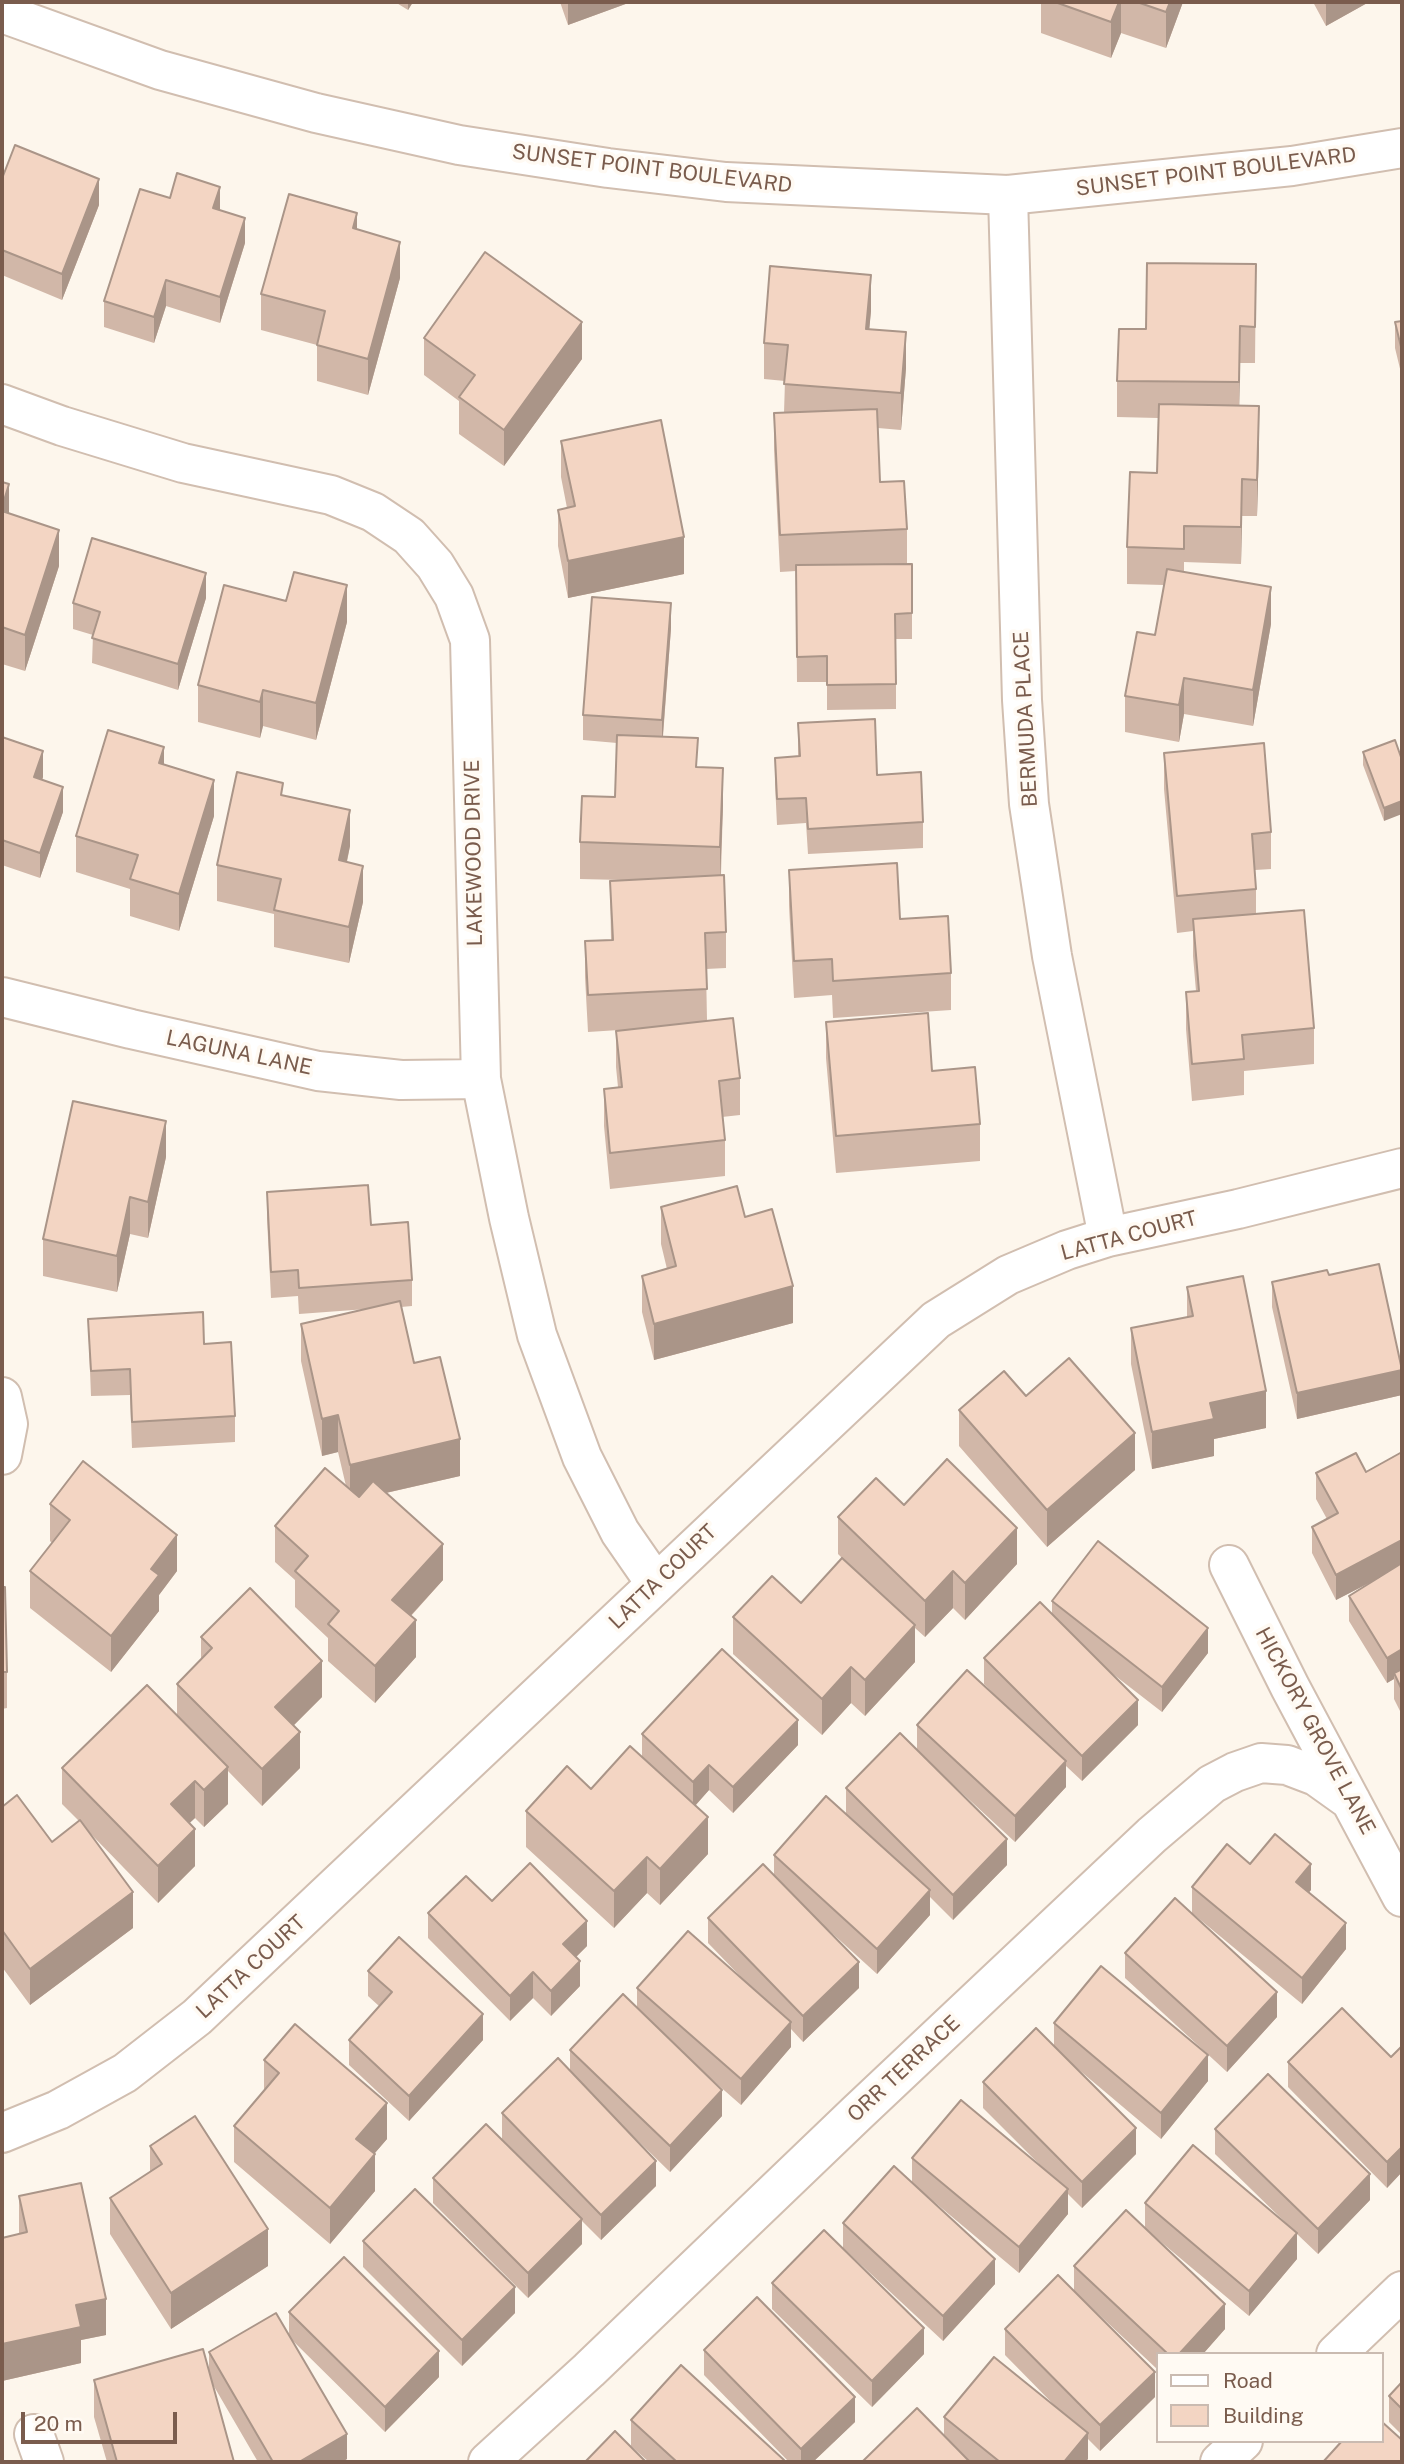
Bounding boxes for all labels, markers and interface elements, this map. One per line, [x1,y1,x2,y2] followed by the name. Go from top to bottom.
[510,139,794,199] street label: SUNSET POINT BOULEVARD
[1074,142,1358,202] street label: SUNSET POINT BOULEVARD
[1009,630,1043,808] street label: BERMUDA PLACE
[460,759,488,947] street label: LAKEWOOD DRIVE
[164,1025,314,1081] street label: LAGUNA LANE
[1058,1206,1200,1266] street label: LATTA COURT
[604,1519,722,1635] street label: LATTA COURT
[1250,1623,1380,1839] street label: HICKORY GROVE LANE
[191,1910,311,2024] street label: LATTA COURT
[842,2010,966,2128] street label: ORR TERRACE
[1156,2352,1383,2443] legend
[1223,2368,1273,2393] text: Road
[24,2398,180,2442] scale bar
[1223,2403,1304,2428] text: Building
[34,2411,83,2436] text: 20 m

